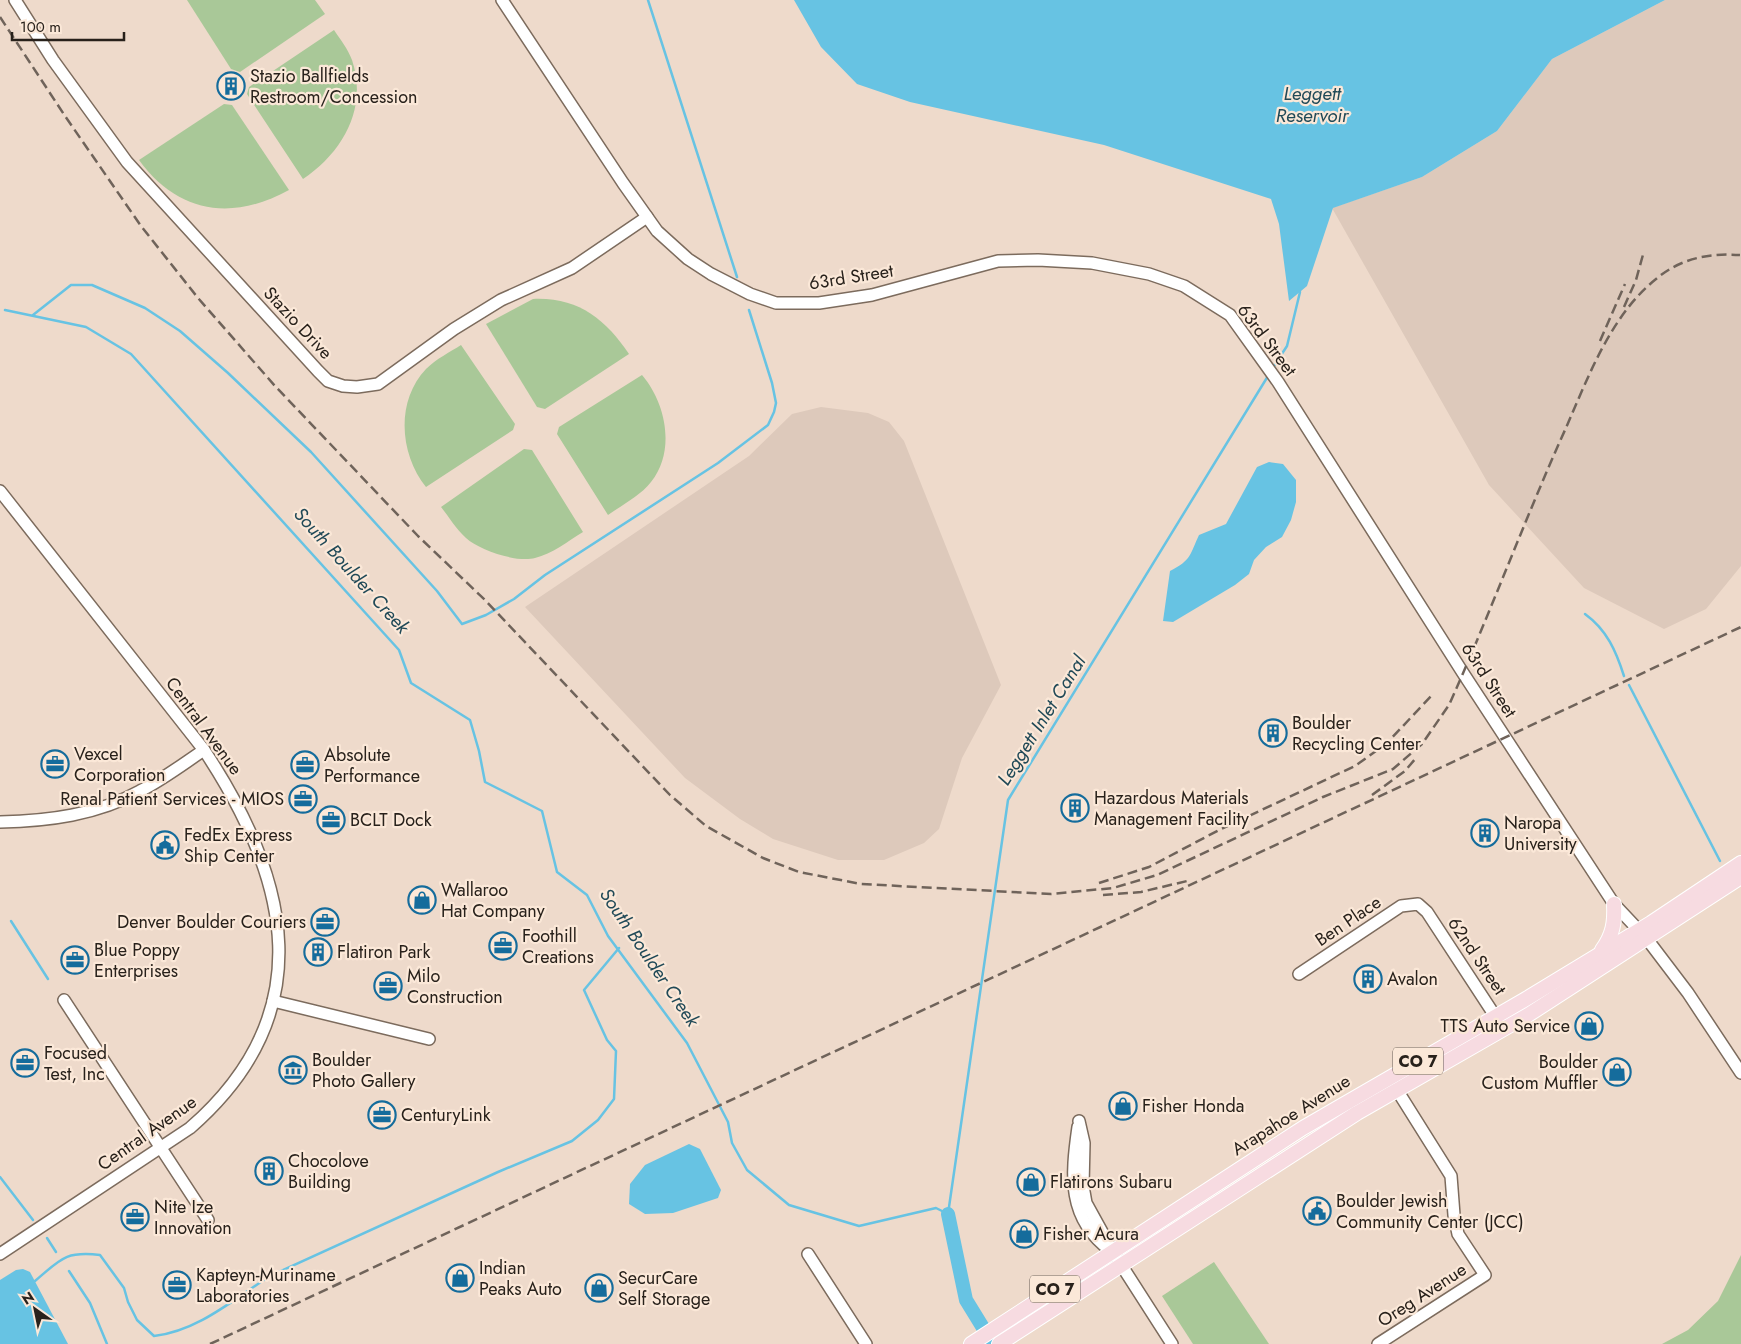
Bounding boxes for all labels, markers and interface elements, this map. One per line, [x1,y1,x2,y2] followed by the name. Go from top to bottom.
[12,10,125,42] scale bar
[20,16,61,38] text: 100 m
[250,63,417,110] place label: Stazio Ballfields Restroom/Concession
[216,71,246,101] building icon: Stazio Ballfields Restroom/Concession
[1276,80,1350,129] water label: Leggett Reservoir
[807,257,896,296] street label: 63rd Street
[257,281,339,365] street label: Stazio Drive
[1231,298,1303,382] street label: 63rd Street
[287,501,416,640] water label: South Boulder Creek
[1455,637,1523,723] street label: 63rd Street
[991,649,1093,790] water label: Leggett Inlet Canal
[159,672,249,780] street label: Central Avenue
[1292,710,1422,757] place label: Boulder Recycling Center
[1258,718,1288,748] building icon: Boulder Recycling Center
[74,741,166,788] place label: Vexcel Corporation
[324,742,420,789] place label: Absolute Performance
[40,749,70,779] office icon: Vexcel Corporation
[290,750,320,780] office icon: Absolute Performance
[288,784,318,814] office icon: Renal Patient Services - MIOS
[1094,785,1249,832] place label: Hazardous Materials Management Facility
[60,786,284,812] place label: Renal Patient Services - MIOS
[1060,793,1090,823] building icon: Hazardous Materials Management Facility
[316,805,346,835] office icon: BCLT Dock
[350,807,432,833] place label: BCLT Dock
[1504,810,1577,857] place label: Naropa University
[1470,818,1500,848] building icon: Naropa University
[184,822,292,869] place label: FedEx Express Ship Center
[150,830,180,860] public building icon: FedEx Express Ship Center
[441,877,545,924] place label: Wallaroo Hat Company
[593,883,707,1033] water label: South Boulder Creek
[407,885,437,915] shop icon: Wallaroo Hat Company
[1310,889,1386,953] street label: Ben Place
[310,907,340,937] office icon: Denver Boulder Couriers
[117,909,306,935] place label: Denver Boulder Couriers
[1441,912,1513,1001] street label: 62nd Street
[522,923,594,970] place label: Foothill Creations
[488,931,518,961] office icon: Foothill Creations
[94,937,180,984] place label: Blue Poppy Enterprises
[303,937,333,967] building icon: Flatiron Park
[337,939,431,965] place label: Flatiron Park
[60,945,90,975] office icon: Blue Poppy Enterprises
[407,963,503,1010] place label: Milo Construction
[1353,964,1383,994] building icon: Avalon
[1387,966,1438,992] place label: Avalon
[373,971,403,1001] office icon: Milo Construction
[1574,1011,1604,1041] shop icon: TTS Auto Service
[1441,1013,1570,1039] place label: TTS Auto Service
[44,1040,107,1087] place label: Focused Test, Inc
[312,1047,416,1094] place label: Boulder Photo Gallery
[10,1048,40,1078] office icon: Focused Test, Inc
[1393,1048,1443,1074] road number: CO 7
[1481,1049,1599,1096] place label: Boulder Custom Muffler
[278,1055,308,1085] museum icon: Boulder Photo Gallery
[1602,1057,1632,1087] shop icon: Boulder Custom Muffler
[1227,1068,1355,1162] street label: Arapahoe Avenue
[92,1089,202,1177] street label: Central Avenue
[1108,1091,1138,1121] shop icon: Fisher Honda
[1142,1093,1244,1119] place label: Fisher Honda
[367,1100,397,1130] office icon: CenturyLink
[401,1102,491,1128] place label: CenturyLink
[288,1148,369,1195] place label: Chocolove Building
[254,1156,284,1186] building icon: Chocolove Building
[1016,1167,1046,1197] shop icon: Flatirons Subaru
[1050,1169,1173,1195] place label: Flatirons Subaru
[1336,1188,1524,1235] place label: Boulder Jewish Community Center (JCC)
[154,1194,232,1241] place label: Nite Ize Innovation
[1302,1196,1332,1226] public building icon: Boulder Jewish Community Center (JCC)
[120,1202,150,1232] office icon: Nite Ize Innovation
[1009,1219,1039,1249] shop icon: Fisher Acura
[1043,1221,1139,1247] place label: Fisher Acura
[479,1255,562,1302] place label: Indian Peaks Auto
[1373,1257,1471,1333] street label: Oreg Avenue
[196,1262,336,1309] place label: Kapteyn-Muriname Laboratories
[445,1263,475,1293] shop icon: Indian Peaks Auto
[618,1265,710,1312] place label: SecurCare Self Storage
[162,1270,192,1300] office icon: Kapteyn-Muriname Laboratories
[584,1273,614,1303] shop icon: SecurCare Self Storage
[1030,1276,1080,1302] road number: CO 7
[10,1284,60,1334] north arrow
[18,1287,38,1310] text: N

